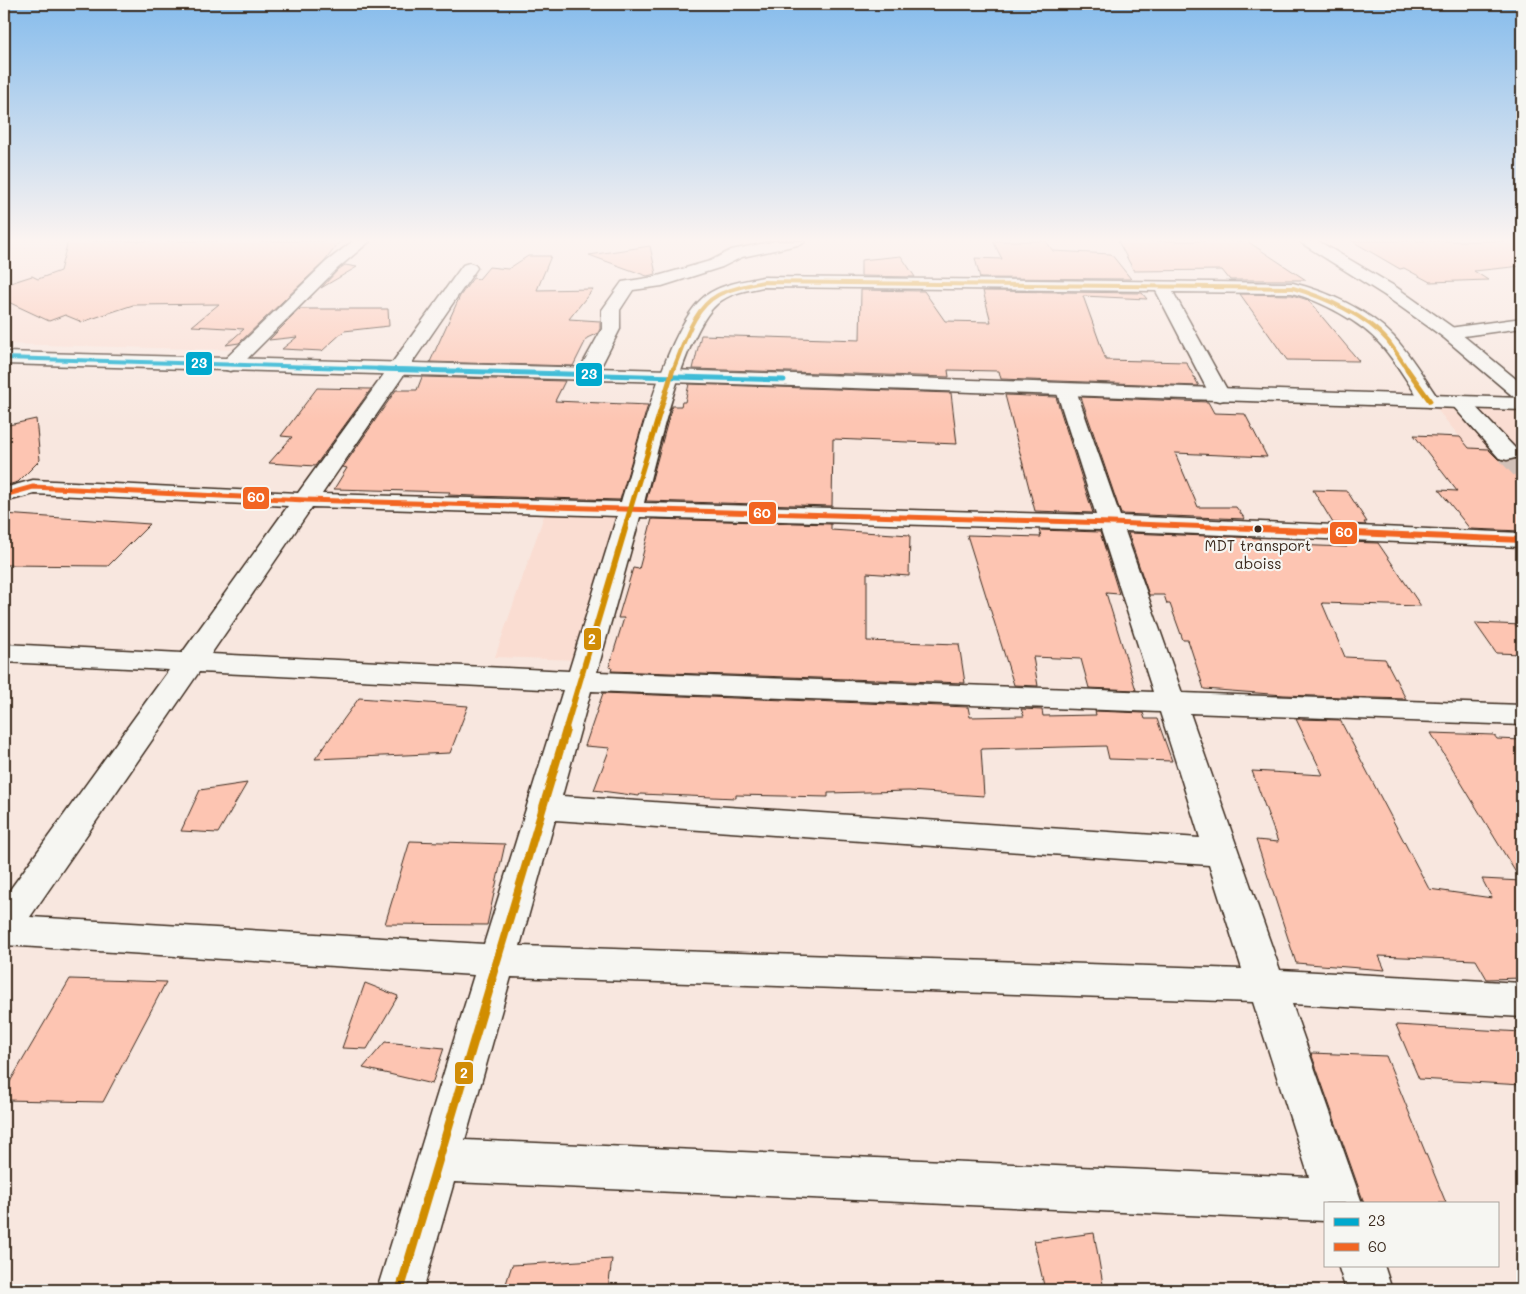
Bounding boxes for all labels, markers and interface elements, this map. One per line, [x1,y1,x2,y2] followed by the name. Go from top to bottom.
[185,351,213,376] line badge: 23
[191,353,207,372] text: 23
[575,362,603,387] line badge: 23
[581,364,597,383] text: 23
[242,486,270,510] line badge: 60
[247,487,265,506] text: 60
[748,501,777,525] line badge: 60
[753,503,771,522] text: 60
[1329,521,1358,545] line badge: 60
[1335,522,1353,541] text: 60
[1253,524,1263,534] marker: MDT transport aboiss
[1205,535,1311,573] place label: MDT transport aboiss
[583,627,602,651] line badge: 2
[588,629,596,648] text: 2
[454,1061,474,1085] line badge: 2
[460,1063,468,1082] text: 2
[1324,1202,1498,1266] legend
[1368,1210,1385,1230] text: 23
[1368,1236,1386,1256] text: 60

